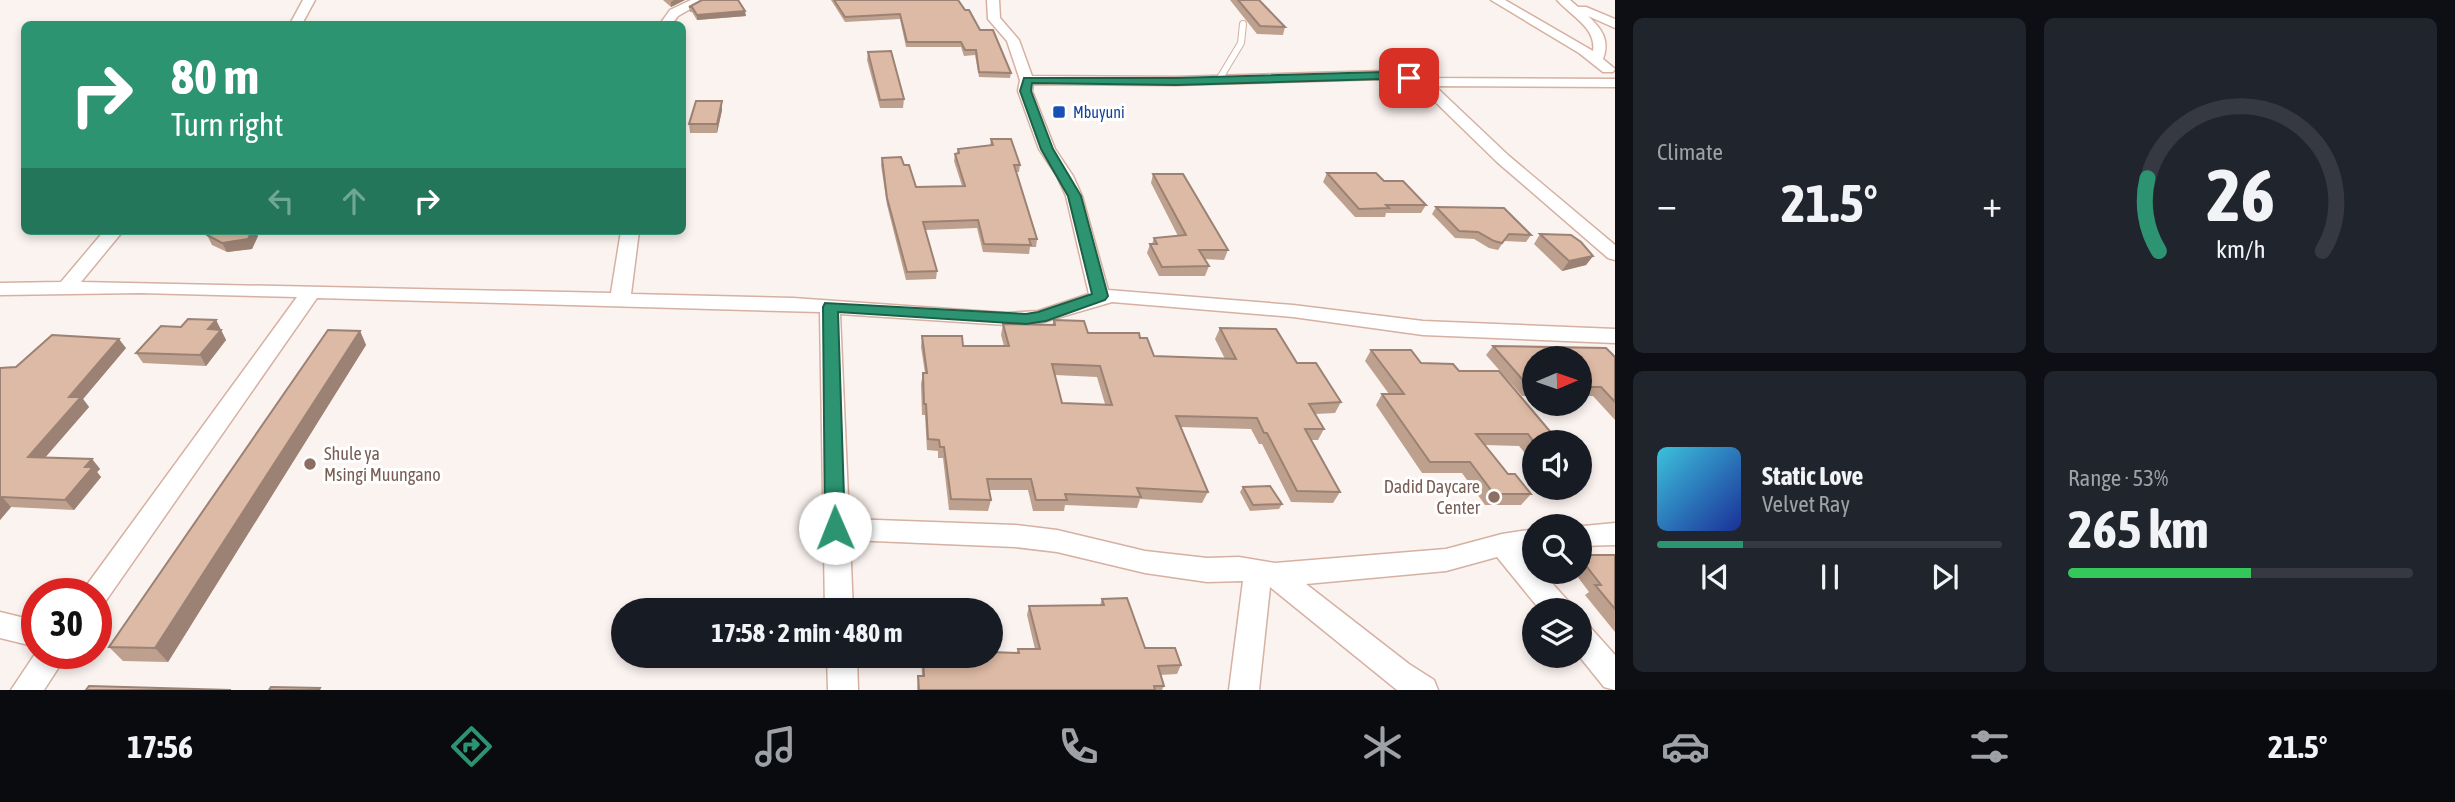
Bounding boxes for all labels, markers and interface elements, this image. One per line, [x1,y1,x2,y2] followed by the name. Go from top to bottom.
[171,48,259,104] text: 80 m
[1379,48,1439,108] pin
[56,49,147,140] icon: right
[1390,59,1428,97] icon: arrive
[1073,103,1125,122] place label: Mbuyuni
[1051,104,1067,120] marker: Mbuyuni
[171,106,284,143] text: Turn right
[1657,139,1723,165] text: Climate
[2206,154,2275,237] text: 26
[1781,173,1878,233] text: 21.5°
[262,182,300,220] icon: left
[335,182,373,220] icon: ahead
[408,182,446,220] icon: right
[1657,182,1677,225] text: −
[1982,182,2002,225] text: +
[2216,235,2265,263] text: km/h
[1522,346,1592,416] north arrow
[1522,346,1592,668] map controls
[1522,430,1592,500] button: sound
[324,443,441,485] place label: Shule ya Msingi Muungano
[302,456,318,472] marker: Shule ya Msingi Muungano
[1762,461,1863,491] text: Static Love
[2068,465,2168,491] text: Range · 53%
[1384,476,1481,518] place label: Dadid Daycare Center
[1486,489,1502,505] marker: Dadid Daycare Center
[798,491,872,565] position arrow
[1762,491,1850,517] text: Velvet Ray
[2068,499,2209,559] text: 265 km
[1522,514,1592,584] button: search
[1696,558,1734,596] icon: previous
[1811,558,1849,596] icon: pause
[1926,558,1964,596] icon: next
[21,578,112,669] speed limit sign: 30
[1522,598,1592,668] button: layers
[712,618,902,648] text: 17:58 · 2 min · 480 m
[447,722,496,771] icon: directions
[751,722,800,771] icon: music
[1054,722,1103,771] icon: phone
[1358,722,1407,771] icon: climate
[1661,722,1710,771] icon: car
[1965,722,2014,771] icon: filters
[127,728,193,765] text: 17:56
[2268,728,2328,765] text: 21.5°

